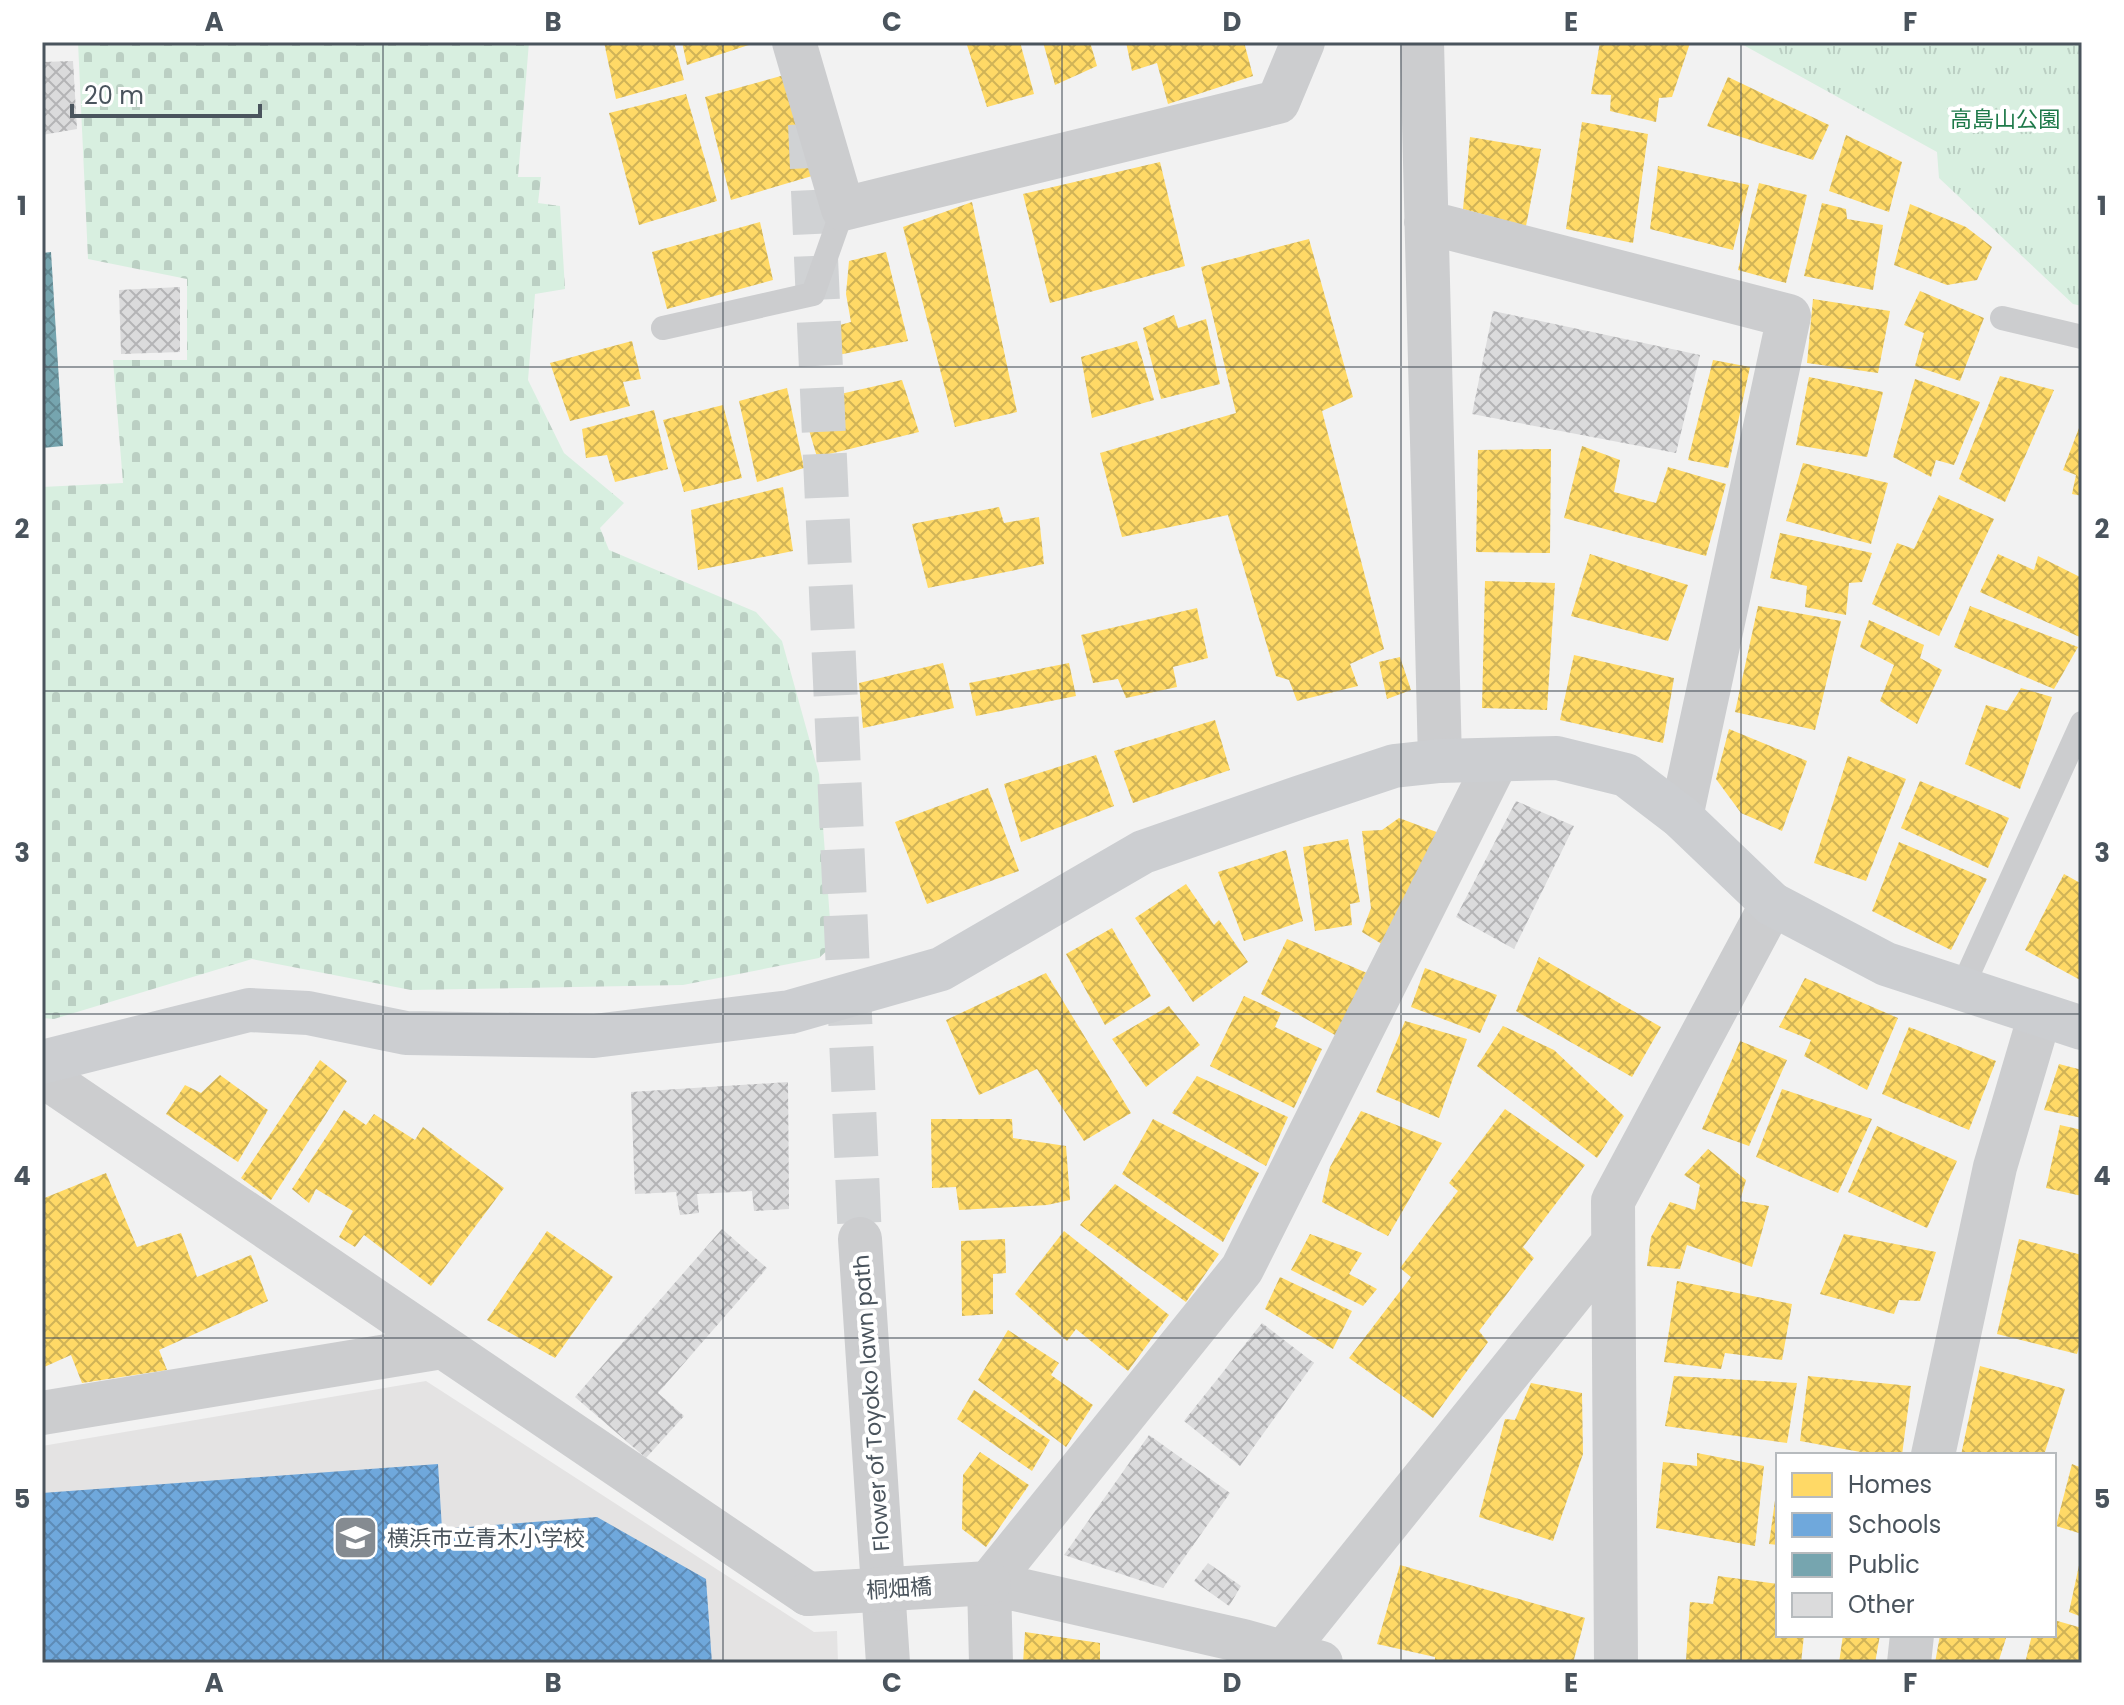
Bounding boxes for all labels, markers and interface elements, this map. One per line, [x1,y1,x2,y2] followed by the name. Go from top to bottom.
[204,4,224,40] text: A
[544,4,562,40] text: B
[882,4,902,40] text: C
[1223,4,1242,40] text: D
[1564,4,1578,40] text: E
[1903,4,1917,40] text: F
[72,68,260,118] scale bar
[84,79,144,112] text: 20 m
[1950,104,2060,135] park label: 高島山公園
[17,188,27,224] text: 1
[2097,188,2107,224] text: 1
[15,511,30,547] text: 2
[2095,511,2110,547] text: 2
[14,835,30,871] text: 3
[2094,835,2110,871] text: 3
[13,1158,31,1194] text: 4
[2093,1158,2111,1194] text: 4
[846,1254,897,1552] street label: Flower of Toyoko lawn path
[1776,1453,2056,1637] legend
[1848,1468,1932,1501] text: Homes
[14,1481,30,1517] text: 5
[2094,1481,2110,1517] text: 5
[1848,1508,1941,1541] text: Schools
[332,1514,380,1562] school or university icon: 横浜市立青木小学校
[387,1523,585,1554] place label: 横浜市立青木小学校
[1848,1548,1920,1581] text: Public
[865,1571,933,1606] street label: 桐畑橋
[1848,1588,1915,1621] text: Other
[204,1665,224,1701] text: A
[544,1665,562,1701] text: B
[882,1665,902,1701] text: C
[1223,1665,1242,1701] text: D
[1564,1665,1578,1701] text: E
[1903,1665,1917,1701] text: F

